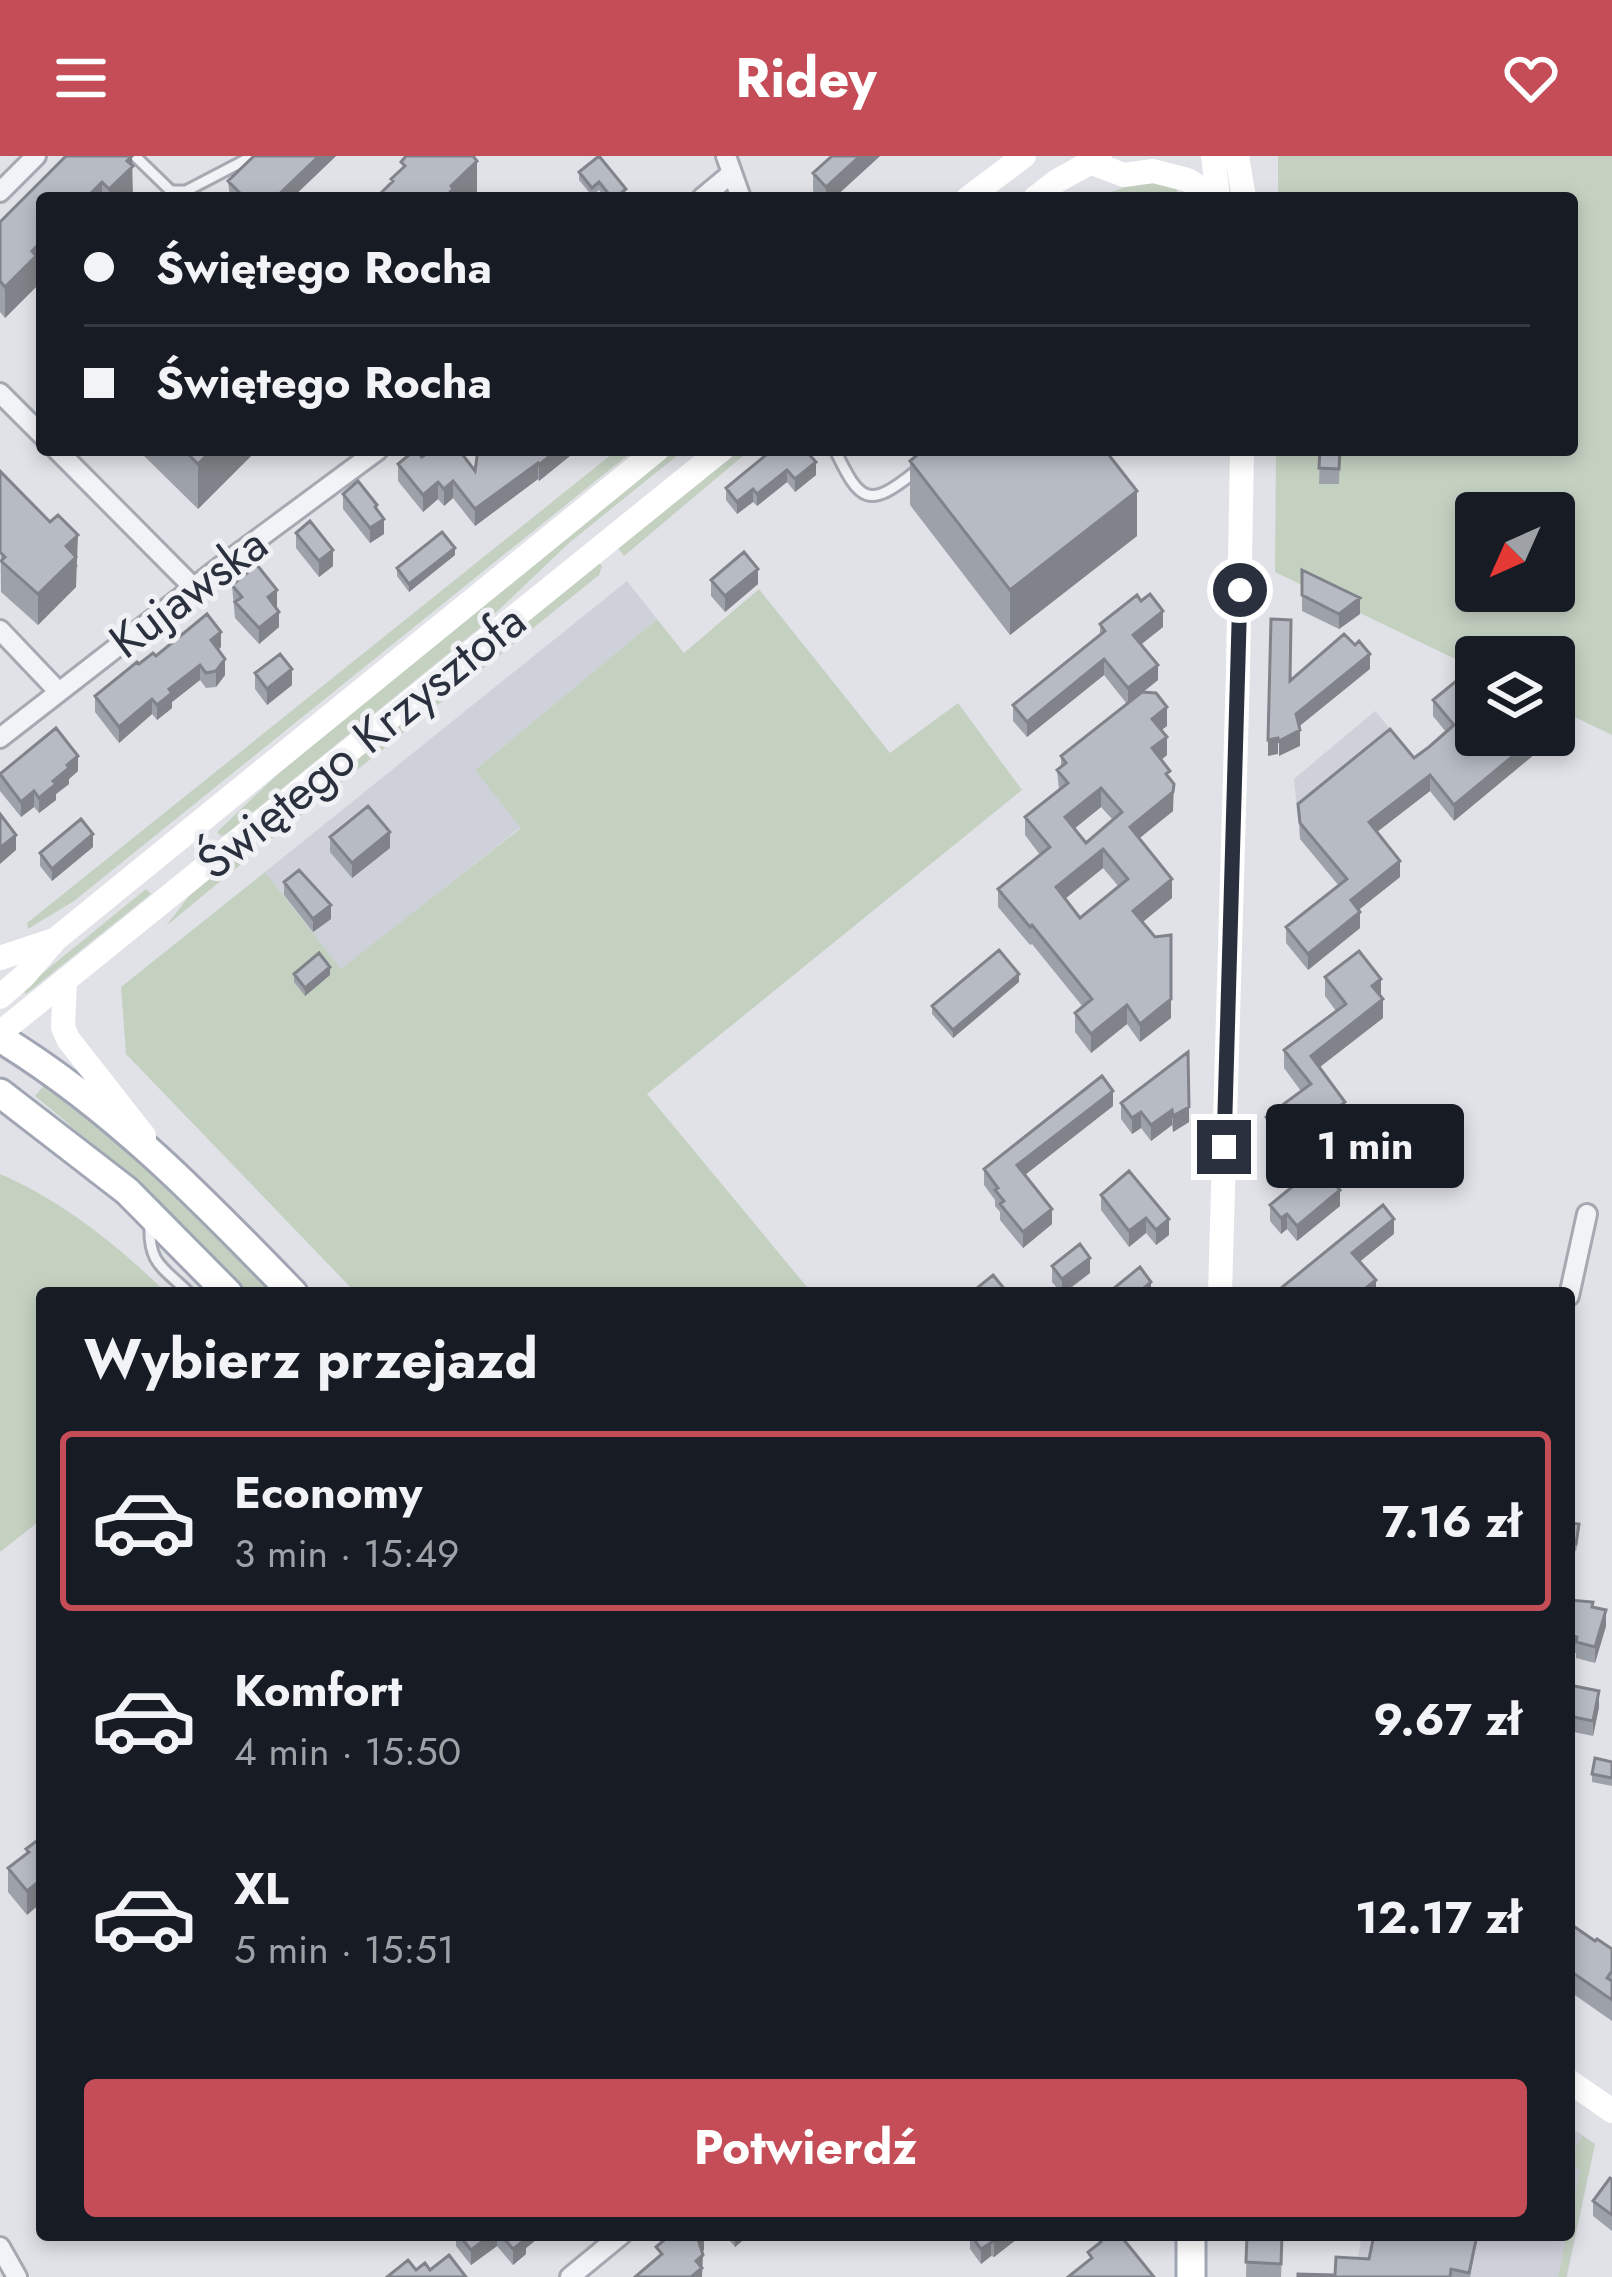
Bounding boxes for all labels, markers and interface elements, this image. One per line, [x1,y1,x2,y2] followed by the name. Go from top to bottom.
[735,39,877,117] text: Ridey
[48,45,114,111] icon: menu
[1498,45,1564,111] icon: heart
[156,235,492,300] text: Świętego Rocha
[156,350,492,415] text: Świętego Rocha
[1455,492,1575,612] north arrow
[1455,492,1575,756] map controls
[95,510,282,675] street label: Kujawska
[1213,563,1267,617] route start
[182,587,541,896] street label: Świętego Krzysztofa
[1455,636,1575,756] button: layers
[1266,1105,1464,1189] callout: 1 min
[1317,1117,1413,1174] text: 1 min
[1197,1120,1251,1174] route end
[84,1320,538,1398] text: Wybierz przejazd
[234,1460,422,1525] text: Economy
[90,1467,198,1575] icon: car
[1382,1489,1521,1554] text: 7.16 zł
[234,1525,460,1582] text: 3 min · 15:49
[234,1658,402,1723] text: Komfort
[90,1665,198,1773] icon: car
[1373,1687,1521,1752] text: 9.67 zł
[234,1723,461,1780] text: 4 min · 15:50
[234,1856,289,1921] text: XL
[90,1863,198,1971] icon: car
[1355,1885,1521,1950] text: 12.17 zł
[234,1921,455,1978] text: 5 min · 15:51
[84,2079,1527,2217] button: Potwierdź

